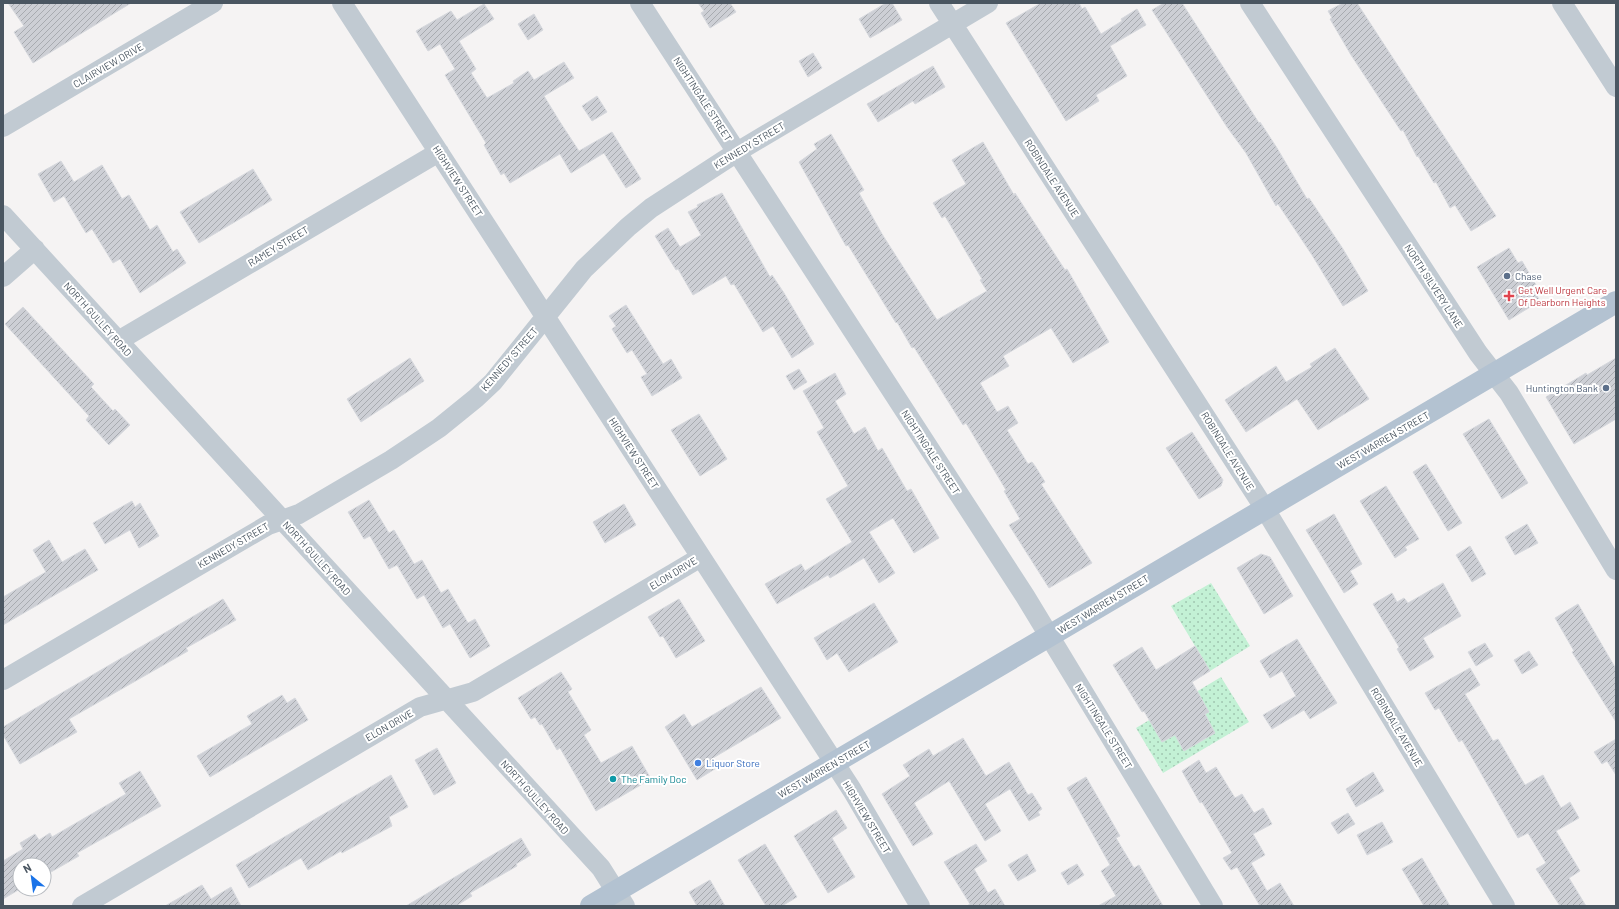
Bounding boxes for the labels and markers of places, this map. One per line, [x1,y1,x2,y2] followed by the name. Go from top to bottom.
[1515,270,1542,282] place label: Chase
[1502,271,1512,281] marker: Chase
[1518,284,1607,308] place label: Get Well Urgent Care Of Dearborn Heights
[1503,290,1515,302] marker: Get Well Urgent Care Of Dearborn Heights
[1526,382,1598,394] place label: Huntington Bank
[1601,383,1611,393] marker: Huntington Bank
[706,757,760,769] place label: Liquor Store
[693,758,703,768] marker: Liquor Store
[621,773,686,785] place label: The Family Doc
[608,774,618,784] marker: The Family Doc

